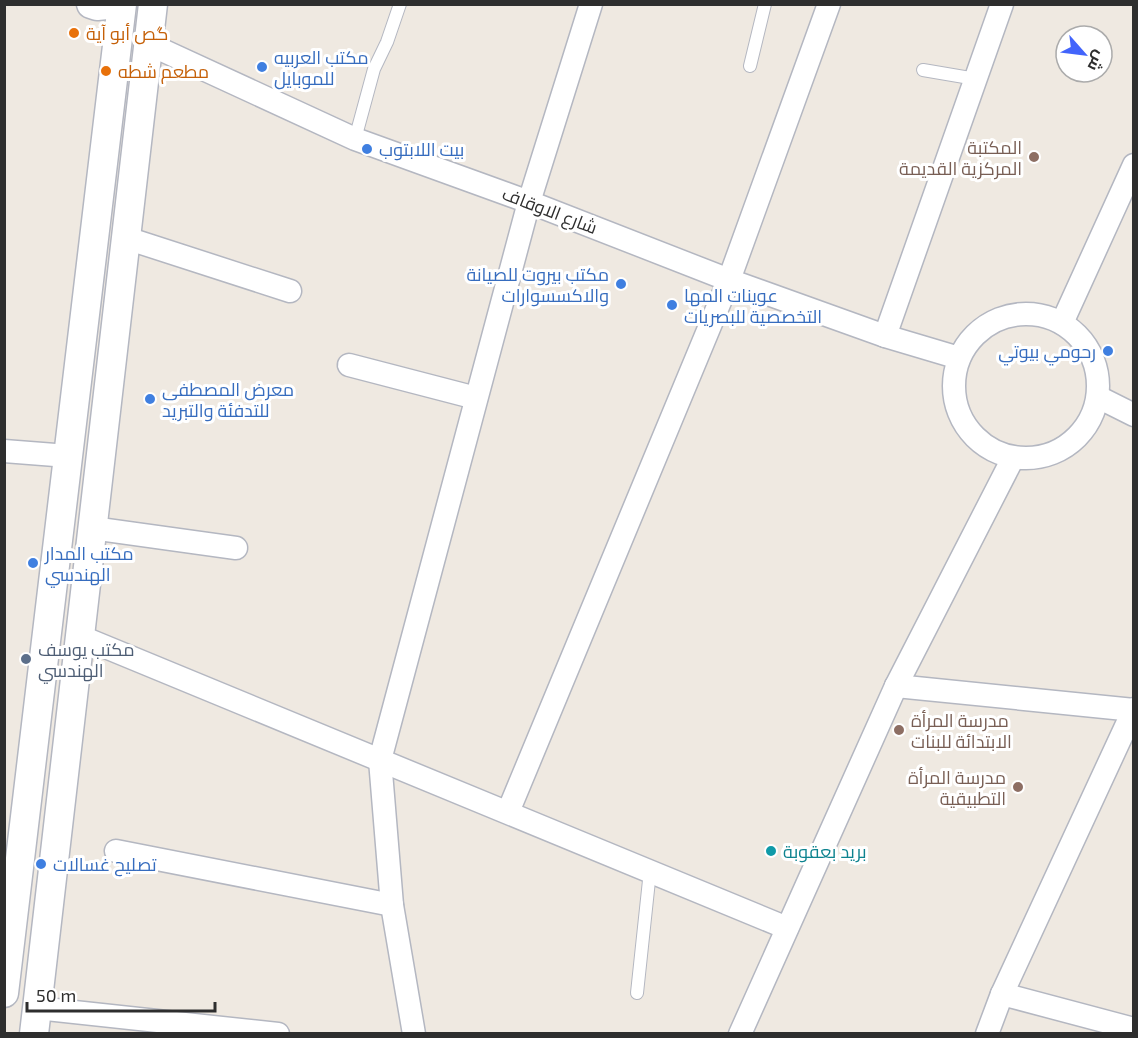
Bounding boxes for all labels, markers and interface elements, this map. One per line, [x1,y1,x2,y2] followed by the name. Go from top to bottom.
[86,22,168,45] place label: گص أبو آية
[1054,24,1114,84] north arrow
[67,26,81,40] marker: گص أبو آية
[274,46,369,90] place label: مكتب العربيه للموبايل
[1084,47,1111,75] text: ش
[118,60,209,84] place label: مطعم شطه
[255,60,269,74] marker: مكتب العربيه للموبايل
[99,64,113,78] marker: مطعم شطه
[899,136,1022,180] place label: المكتبة المركزية القديمة
[379,138,464,161] place label: بيت اللابتوب
[360,142,374,156] marker: بيت اللابتوب
[1027,150,1041,164] marker: المكتبة المركزية القديمة
[499,182,601,240] street label: شارع الاوقاف
[466,263,609,307] place label: مكتب بيروت للصيانة والاكسسوارات
[614,277,628,291] marker: مكتب بيروت للصيانة والاكسسوارات
[684,284,822,328] place label: عوينات المها التخصصية للبصريات
[665,298,679,312] marker: عوينات المها التخصصية للبصريات
[998,340,1096,366] place label: رحومي بيوتي
[1101,344,1115,358] marker: رحومي بيوتي
[162,378,294,422] place label: معرض المصطفى للتدفئة والتبريد
[143,392,157,406] marker: معرض المصطفى للتدفئة والتبريد
[44,542,134,588] place label: مكتب المدار الهندسي
[26,556,40,570] marker: مكتب المدار الهندسي
[38,638,135,684] place label: مكتب يوسف الهندسي
[19,652,33,666] marker: مكتب يوسف الهندسي
[911,709,1012,752] place label: مدرسة المرأة الابتدائة للبنات
[892,723,906,737] marker: مدرسة المرأة الابتدائة للبنات
[908,766,1006,809] place label: مدرسة المرأة التطبيقية
[1011,780,1025,794] marker: مدرسة المرأة التطبيقية
[783,840,866,863] place label: بريد بعقوبة
[764,844,778,858] marker: بريد بعقوبة
[53,853,157,877] place label: تصليح غسالات
[34,857,48,871] marker: تصليح غسالات
[27,975,214,1013] scale bar
[36,984,76,1006] text: 50 m

